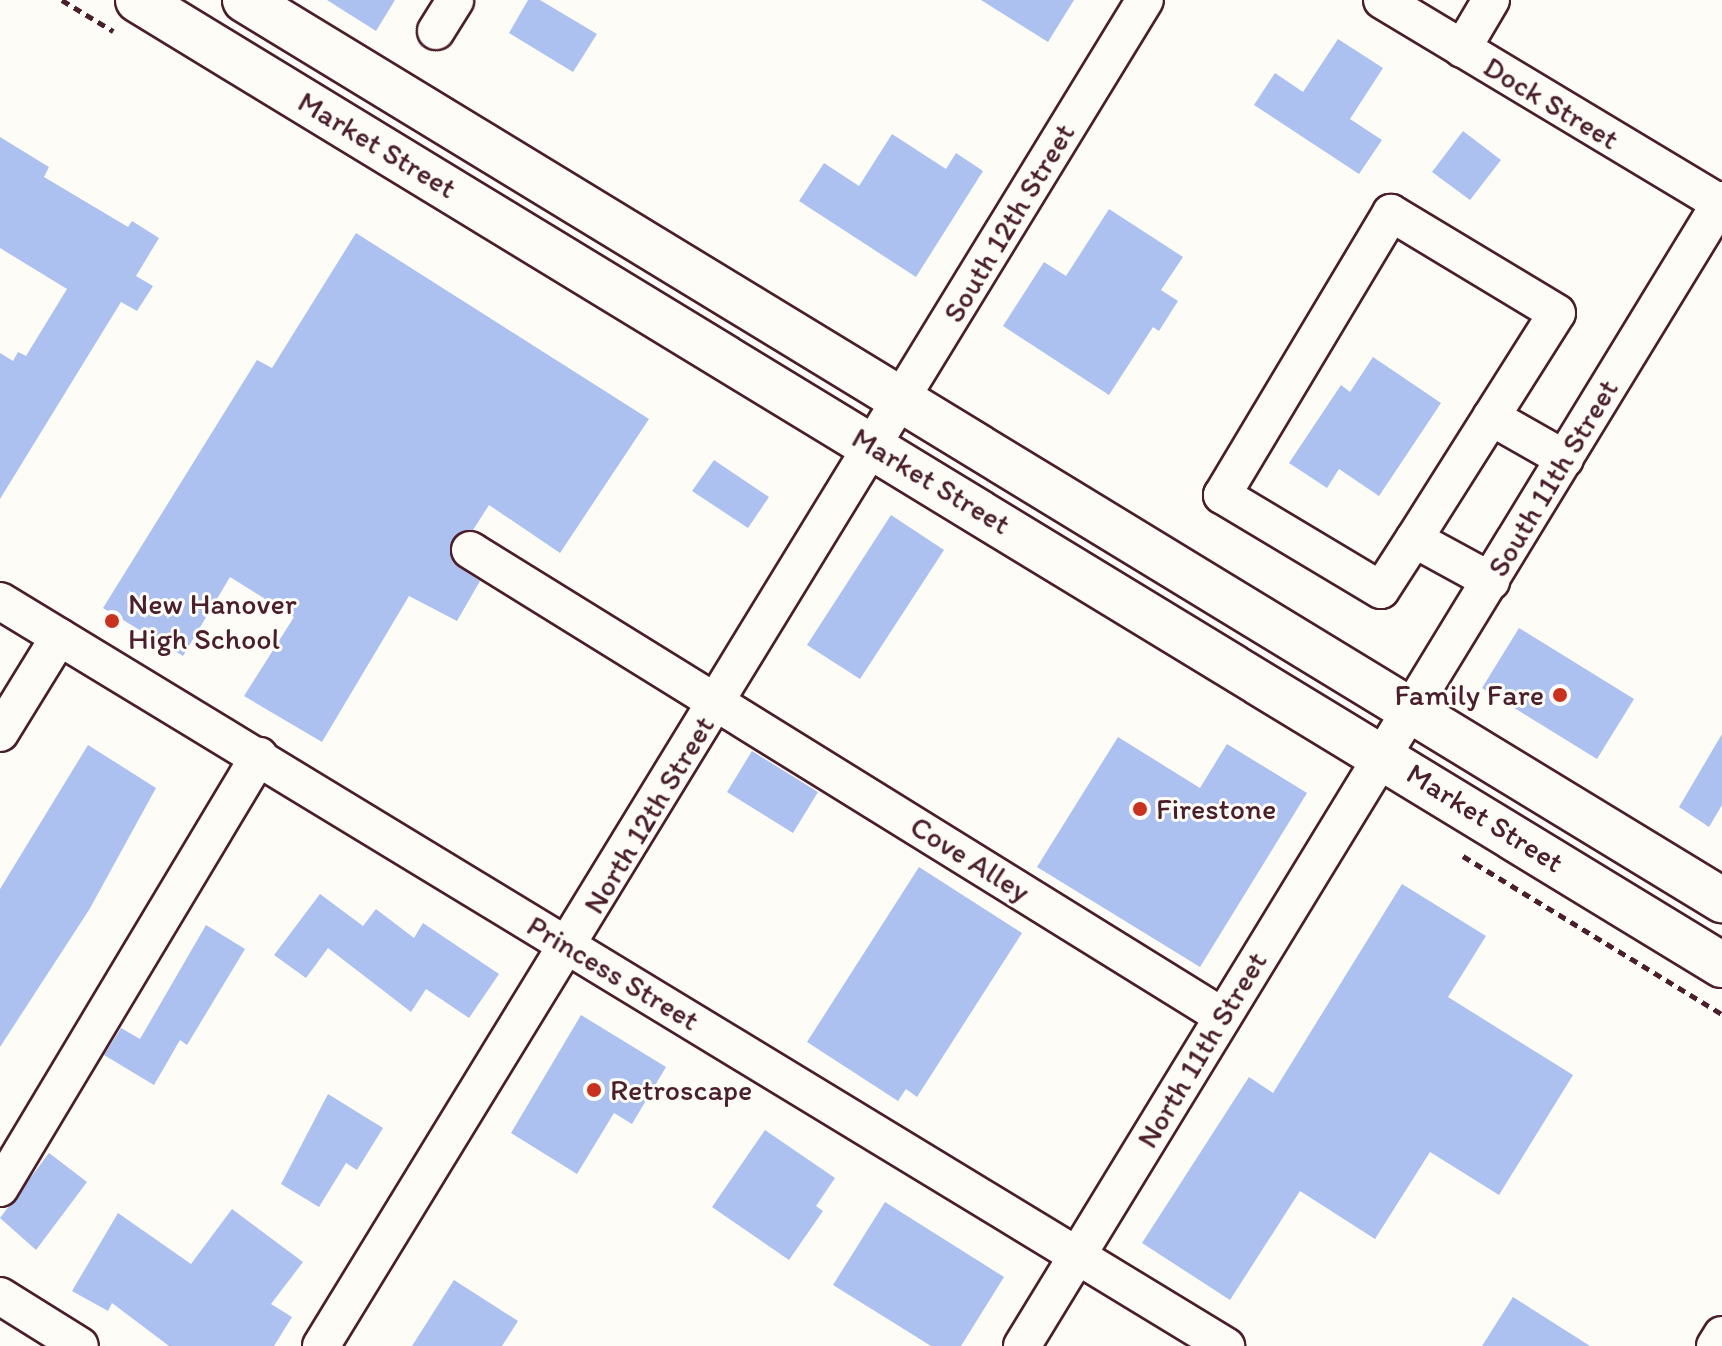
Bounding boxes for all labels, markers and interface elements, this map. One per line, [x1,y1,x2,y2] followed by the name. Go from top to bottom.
[1477,49,1625,157] street label: Dock Street
[291,84,463,206] street label: Market Street
[936,118,1082,328] street label: South 12th Street
[1480,373,1626,583] street label: South 11th Street
[845,420,1017,542] street label: Market Street
[128,586,299,656] place label: New Hanover High School
[103,612,121,630] marker: New Hanover High School
[1396,677,1544,713] place label: Family Fare
[1551,686,1569,704] marker: Family Fare
[576,710,722,920] street label: North 12th Street
[1400,756,1570,880] street label: Market Street
[1156,791,1276,827] place label: Firestone
[1131,800,1149,818] marker: Firestone
[904,808,1036,910] street label: Cove Alley
[521,908,705,1038] street label: Princess Street
[1129,946,1275,1154] street label: North 11th Street
[610,1072,752,1108] place label: Retroscape
[585,1081,603,1099] marker: Retroscape

